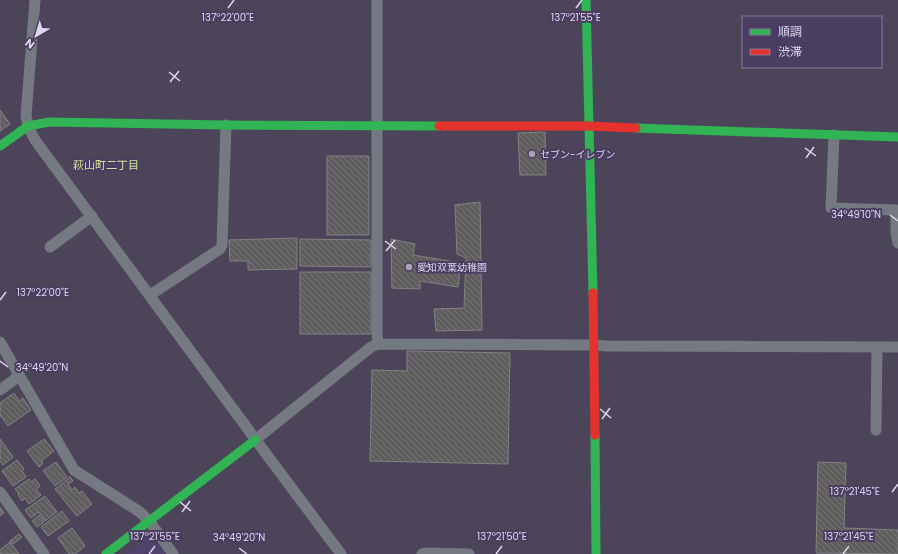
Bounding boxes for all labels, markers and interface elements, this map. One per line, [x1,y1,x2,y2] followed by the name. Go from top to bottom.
[202,10,254,25] text: 137°22'00"E
[551,10,601,25] text: 137°21'55"E
[16,16,56,56] north arrow
[742,16,882,68] legend
[778,23,802,40] text: 順調
[22,35,38,53] text: N
[778,43,802,60] text: 渋滞
[540,147,616,162] place label: セブン-イレブン
[527,149,537,159] marker: セブン-イレブン
[73,157,139,173] district label: 萩山町二丁目
[831,207,881,222] text: 34°49'10"N
[417,260,487,275] place label: 愛知双葉幼稚園
[404,262,414,272] marker: 愛知双葉幼稚園
[17,285,69,300] text: 137°22'00"E
[16,360,68,375] text: 34°49'20"N
[830,484,880,499] text: 137°21'45"E
[130,529,180,544] text: 137°21'55"E
[477,529,527,544] text: 137°21'50"E
[824,529,874,544] text: 137°21'45"E
[213,530,265,545] text: 34°49'20"N

